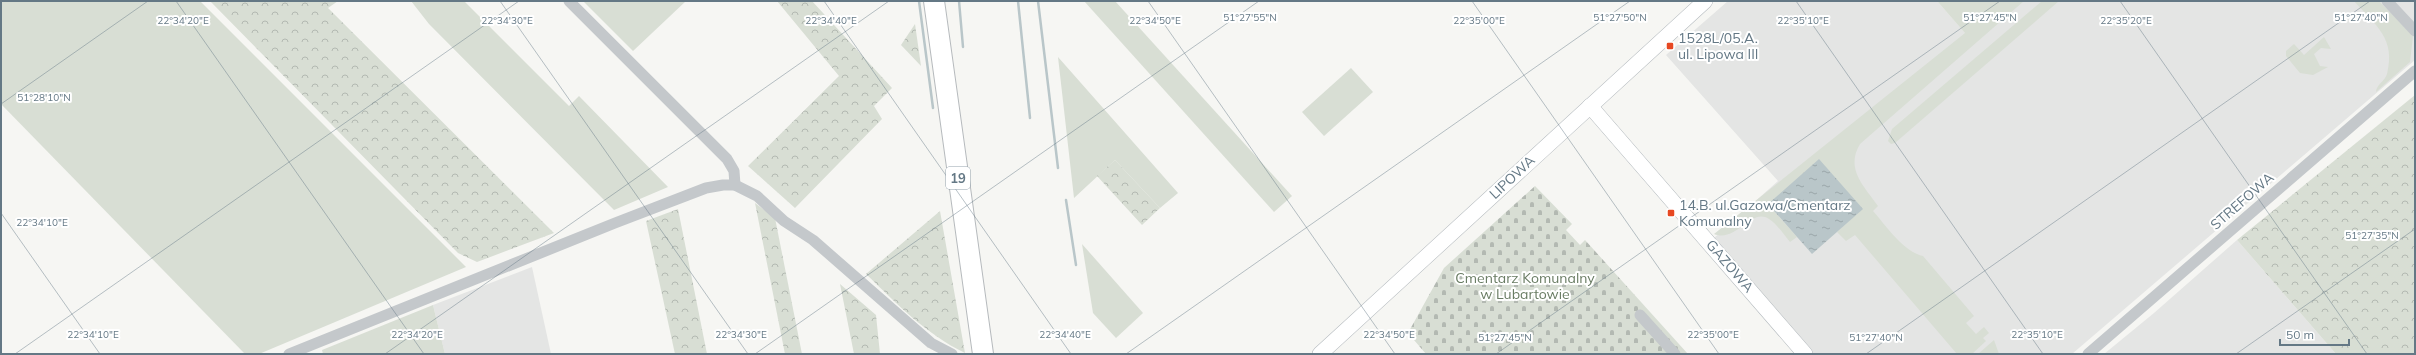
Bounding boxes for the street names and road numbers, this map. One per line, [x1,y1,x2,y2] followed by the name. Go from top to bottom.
[1485,151,1539,203] street label: LIPOWA
[946,167,970,189] road number: 19
[2207,168,2278,233] street label: STREFOWA
[1702,236,1758,297] street label: GAZOWA

